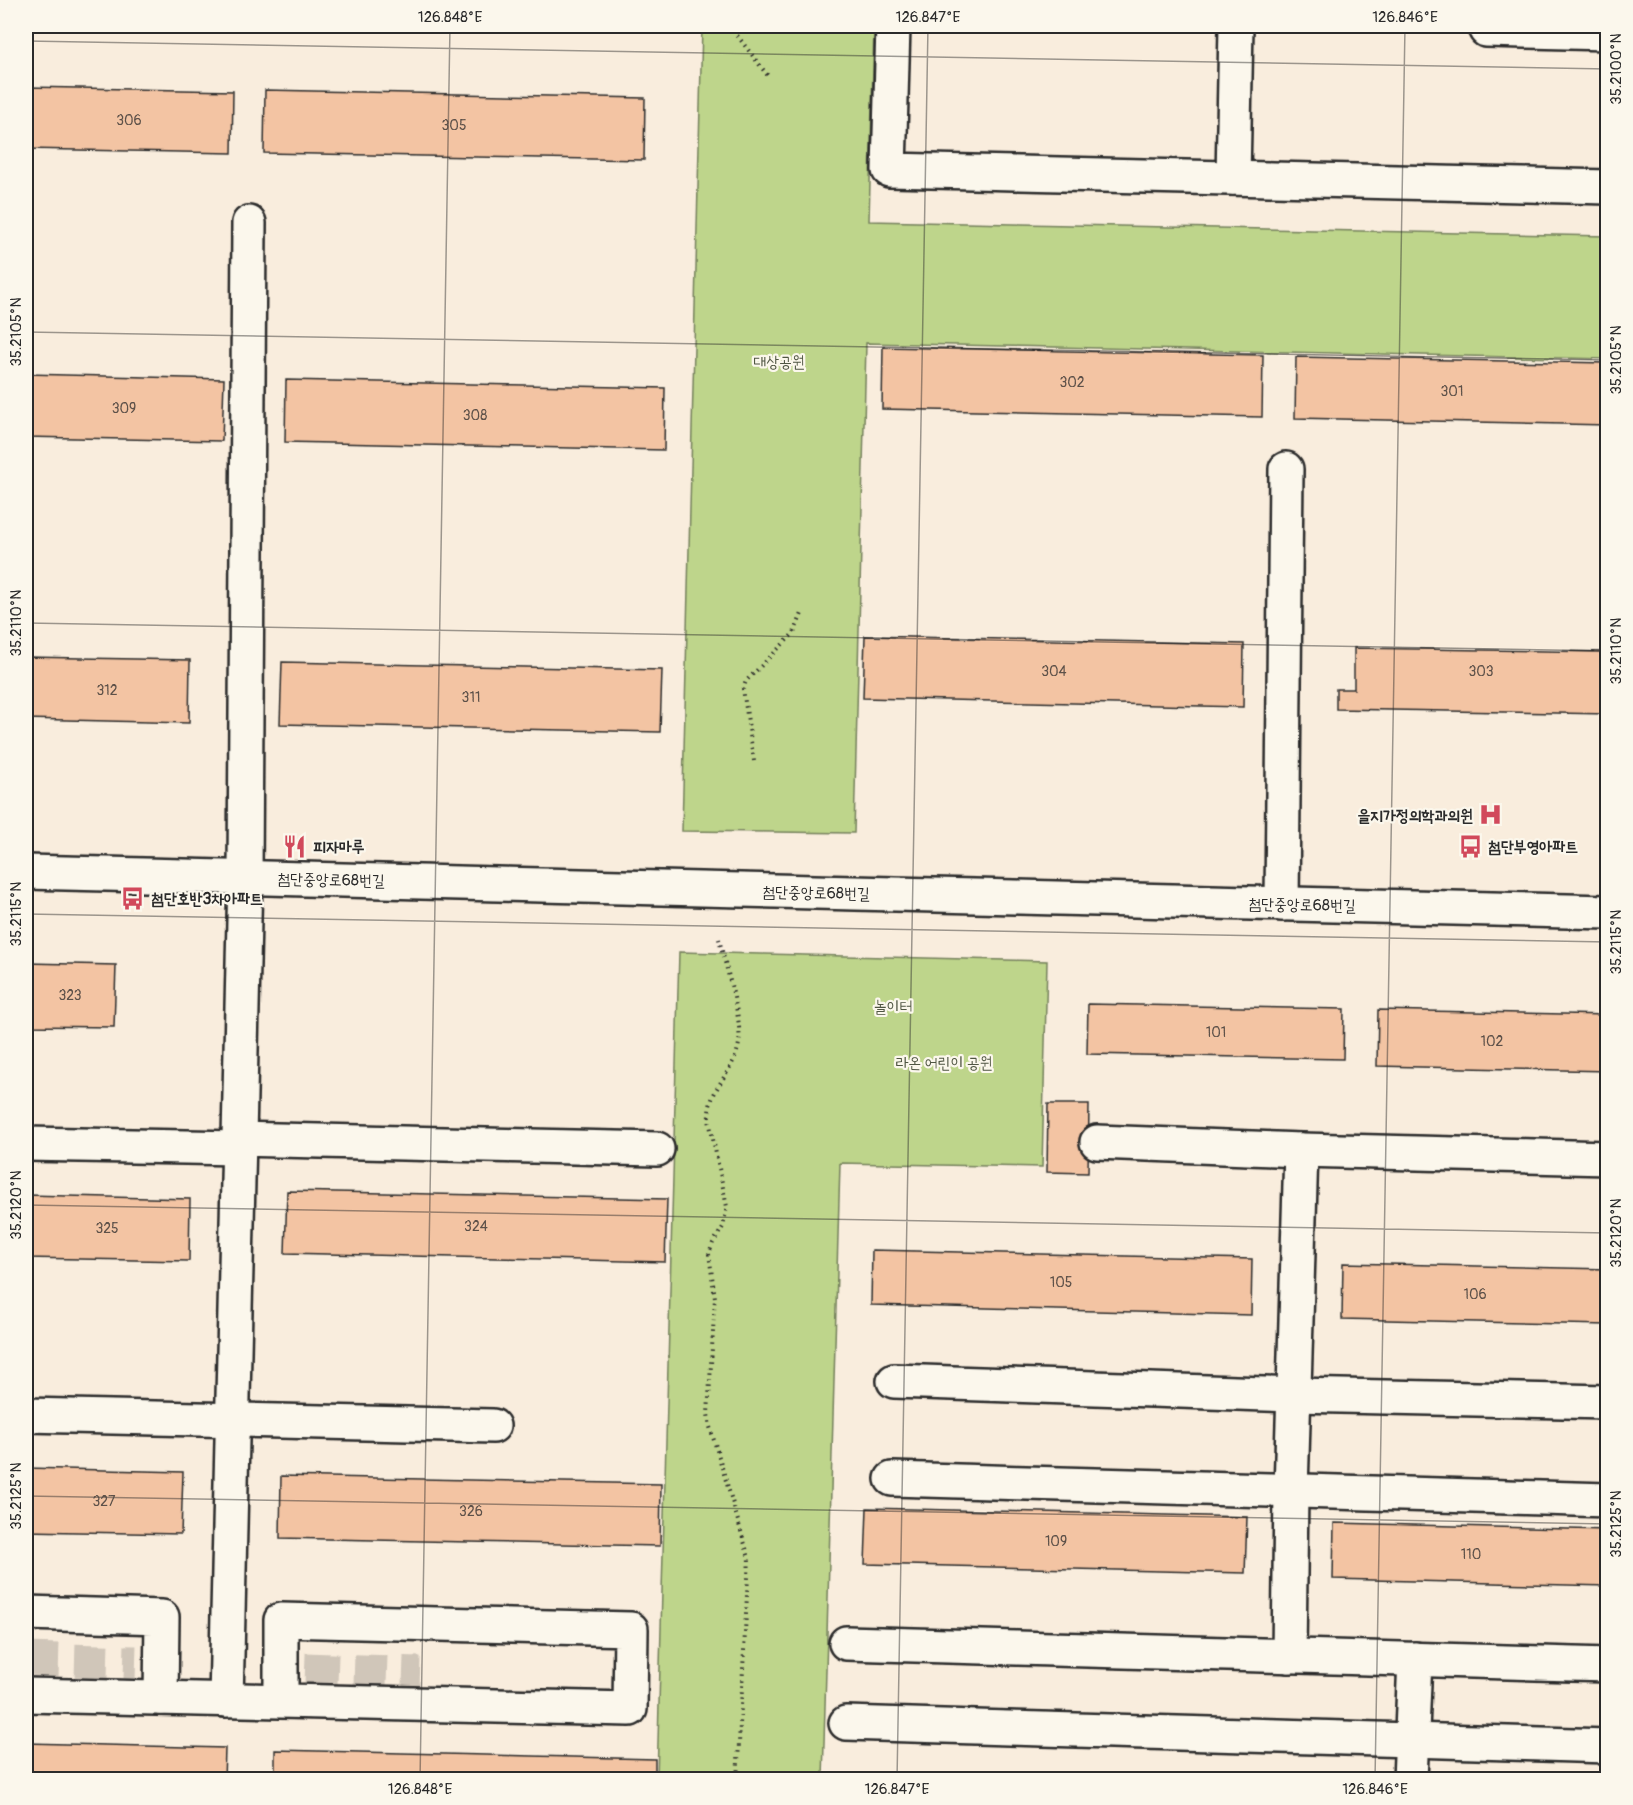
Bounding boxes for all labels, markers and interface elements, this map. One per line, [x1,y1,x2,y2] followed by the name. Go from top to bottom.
[418,8,482,27] text: 126.848°E
[896,8,961,27] text: 126.847°E
[1372,8,1438,27] text: 126.846°E
[1607,33,1626,105] text: 35.2100°N
[116,112,142,129] house number: 306
[442,117,466,134] house number: 305
[7,297,26,367] text: 35.2105°N
[1607,325,1626,395] text: 35.2105°N
[753,352,805,372] park label: 대상공원
[1059,374,1085,391] house number: 302
[1441,383,1463,400] house number: 301
[112,400,136,417] house number: 309
[463,407,487,424] house number: 308
[7,590,26,656] text: 35.2110°N
[1607,618,1626,684] text: 35.2110°N
[1041,663,1067,680] house number: 304
[1468,663,1494,680] house number: 303
[96,682,118,699] house number: 312
[462,689,480,706] house number: 311
[1478,802,1504,828] hospital icon: 을지가정의학과의원
[1357,806,1473,826] place label: 을지가정의학과의원
[282,833,308,859] restaurant icon: 피자마루
[1457,833,1483,859] bus stop icon: 첨단부영아파트
[313,837,365,857] place label: 피자마루
[1488,837,1578,857] place label: 첨단부영아파트
[277,869,385,891] street label: 첨단중앙로68번길
[7,882,26,946] text: 35.2115°N
[762,882,870,904] street label: 첨단중앙로68번길
[120,885,146,911] bus stop icon: 첨단호반3차아파트
[151,889,263,909] place label: 첨단호반3차아파트
[1248,894,1356,916] street label: 첨단중앙로68번길
[1607,910,1626,974] text: 35.2115°N
[58,987,82,1004] house number: 323
[874,997,912,1017] park label: 놀이터
[1206,1024,1226,1041] house number: 101
[1481,1033,1504,1050] house number: 102
[895,1053,993,1073] park label: 라온 어린이 공원
[7,1170,26,1240] text: 35.2120°N
[1607,1198,1626,1268] text: 35.2120°N
[464,1218,488,1235] house number: 324
[95,1220,119,1237] house number: 325
[1050,1274,1072,1291] house number: 105
[1463,1286,1487,1303] house number: 106
[7,1462,26,1530] text: 35.2125°N
[1607,1490,1626,1558] text: 35.2125°N
[92,1493,116,1510] house number: 327
[459,1503,483,1520] house number: 326
[1045,1533,1067,1550] house number: 109
[1461,1546,1481,1563] house number: 110
[388,1780,452,1799] text: 126.848°E
[865,1780,930,1799] text: 126.847°E
[1342,1780,1408,1799] text: 126.846°E

